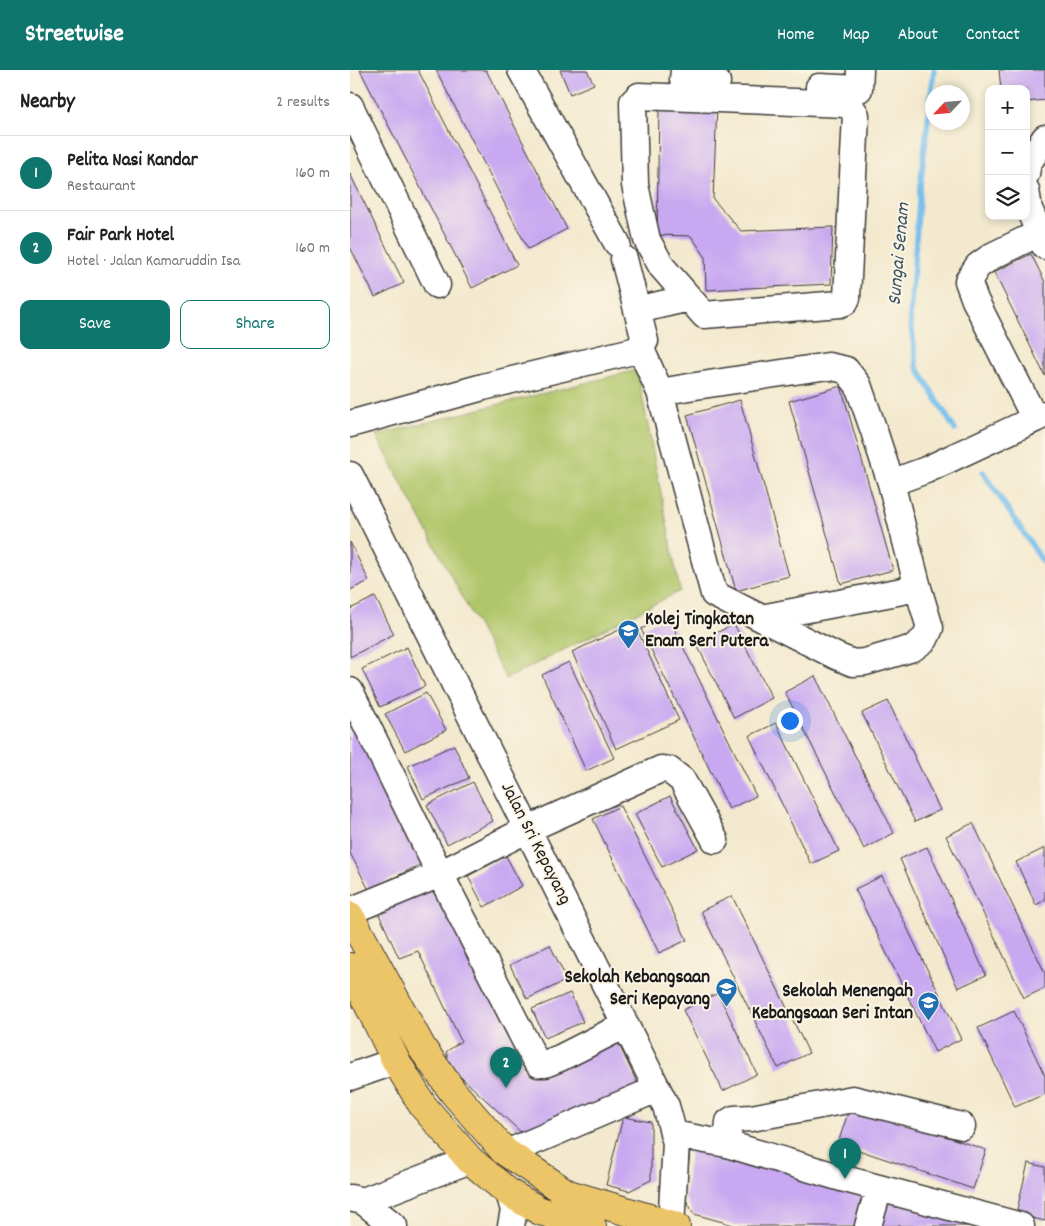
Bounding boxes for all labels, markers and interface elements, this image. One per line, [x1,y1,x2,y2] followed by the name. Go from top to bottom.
[25,18,124,52] text: Streetwise
[777,23,814,48] text: Home
[842,23,870,48] text: Map
[898,23,938,48] text: About
[966,23,1020,48] text: Contact
[925,85,970,130] north arrow
[985,85,1030,220] map controls
[985,85,1030,130] button: +
[20,88,75,118] text: Nearby
[276,91,330,114] text: 2 results
[985,130,1030,175] button: −
[67,148,198,175] text: Pelita Nasi Kandar
[34,162,38,185] text: 1
[295,162,330,185] text: 160 m
[67,175,136,198] text: Restaurant
[985,175,1030,220] button: layers
[882,201,918,307] water label: Sungai Senam
[67,223,174,250] text: Fair Park Hotel
[33,237,40,260] text: 2
[295,237,330,260] text: 160 m
[67,250,240,273] text: Hotel · Jalan Kamaruddin Isa
[20,300,170,349] button: Save
[180,300,330,349] button: Share
[645,607,770,656] place label: Kolej Tingkatan Enam Seri Putera
[617,619,641,650] school or university icon: Kolej Tingkatan Enam Seri Putera
[777,708,803,734] your location
[493,778,577,910] street label: Jalan Sri Kepayang
[565,965,710,1014] place label: Sekolah Kebangsaan Seri Kepayang
[714,977,738,1008] school or university icon: Sekolah Kebangsaan Seri Kepayang
[752,979,913,1028] place label: Sekolah Menengah Kebangsaan Seri Intan
[917,991,941,1022] school or university icon: Sekolah Menengah Kebangsaan Seri Intan
[490,1047,522,1088] pin: 2
[829,1138,861,1179] pin: 1

